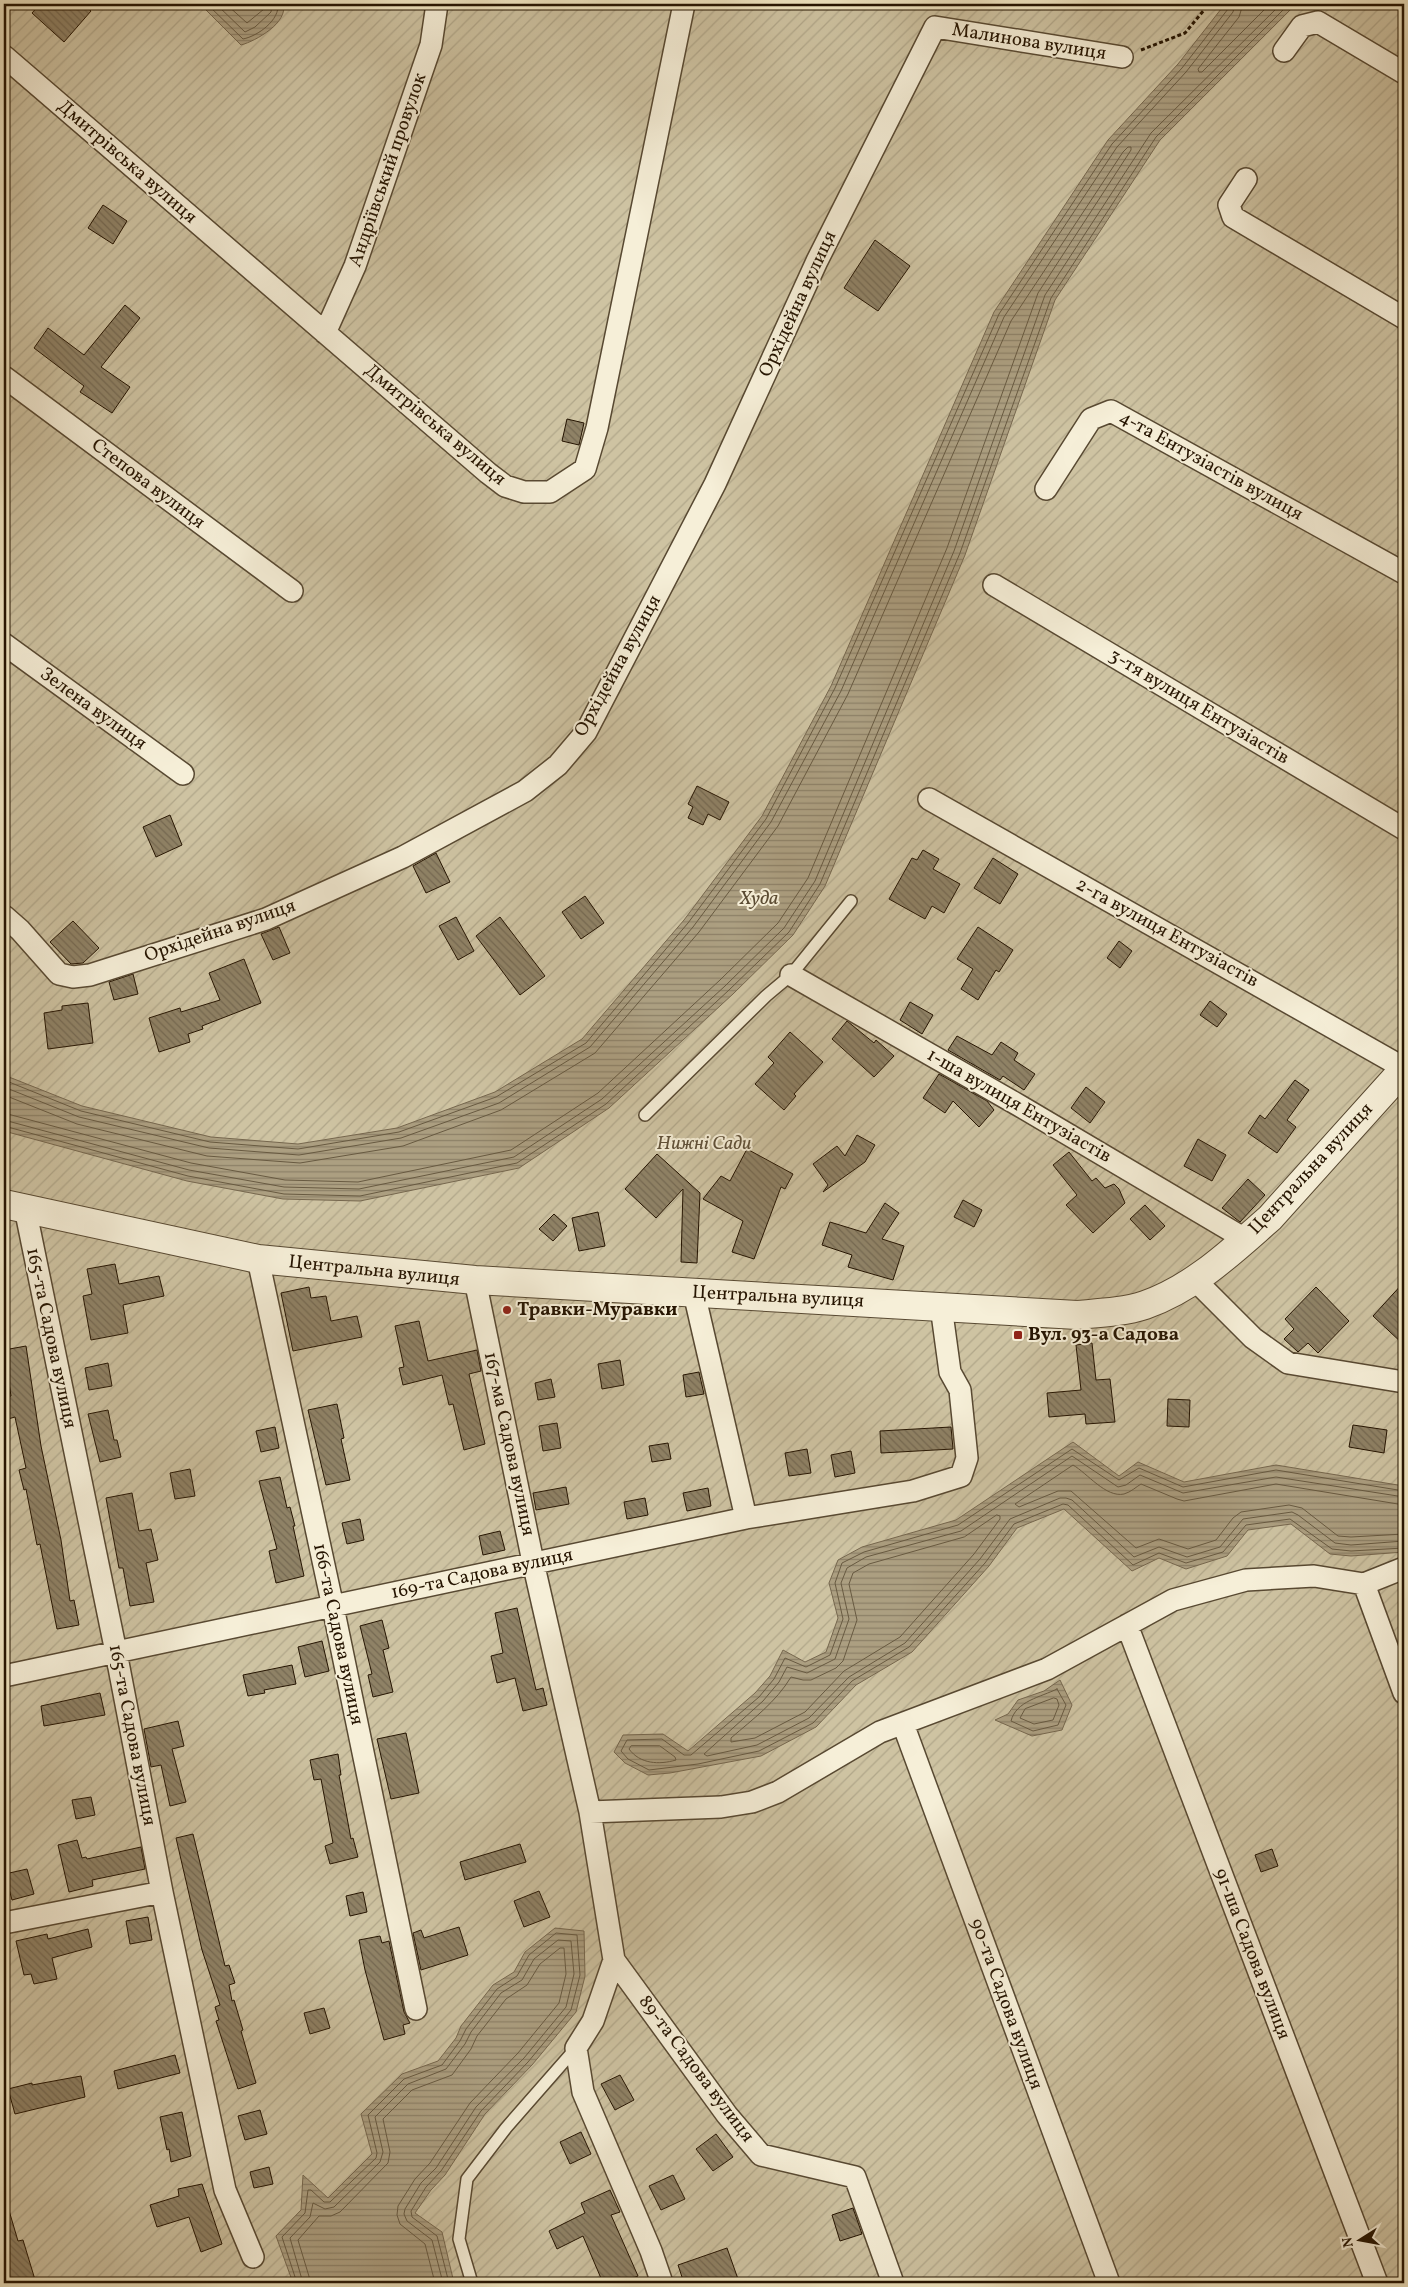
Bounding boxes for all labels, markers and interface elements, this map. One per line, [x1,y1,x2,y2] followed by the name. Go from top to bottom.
[950,17,1108,67] street label: Малинова вулиця
[343,69,433,271] street label: Андріївський провулок
[52,94,203,230] street label: Дмитрівська вулиця
[753,227,843,381] street label: Орхідейна вулиця
[359,358,511,492] street label: Дмитрівська вулиця
[1114,405,1308,527] street label: 4-та Ентузіастів вулиця
[86,433,210,536] street label: Степова вулиця
[568,590,668,742] street label: Орхідейна вулиця
[1104,643,1294,771] street label: 3-тя вулиця Ентузіастів
[34,661,152,757] street label: Зелена вулиця
[1071,872,1263,994] street label: 2-га вулиця Ентузіастів
[739,885,778,913] water label: Худа
[141,893,299,969] street label: Орхідейна вулиця
[922,1042,1116,1170] street label: 1-ша вулиця Ентузіастів
[1243,1097,1379,1241] street label: Центральна вулиця
[657,1131,752,1157] park label: Нижні Сади
[19,1245,83,1431] street label: 165-та Садова вулиця
[287,1249,461,1293] street label: Центральна вулиця
[691,1280,865,1314] street label: Центральна вулиця
[517,1297,677,1323] place label: Травки-Муравки
[501,1304,513,1316] marker: Травки-Муравки
[1028,1322,1179,1348] place label: Вул. 93-а Садова
[1012,1329,1024,1341] marker: Вул. 93-а Садова
[477,1350,541,1539] street label: 167-ма Садова вулиця
[306,1541,370,1727] street label: 166-та Садова вулиця
[389,1542,576,1606] street label: 169-та Садова вулиця
[102,1642,162,1828] street label: 165-та Садова вулиця
[1207,1865,1297,2043] street label: 91-ша Садова вулиця
[963,1915,1049,2093] street label: 90-та Садова вулиця
[632,1990,760,2148] street label: 89-та Садова вулиця
[1336,2214,1386,2264] north arrow
[1338,2235,1359,2249] text: N

